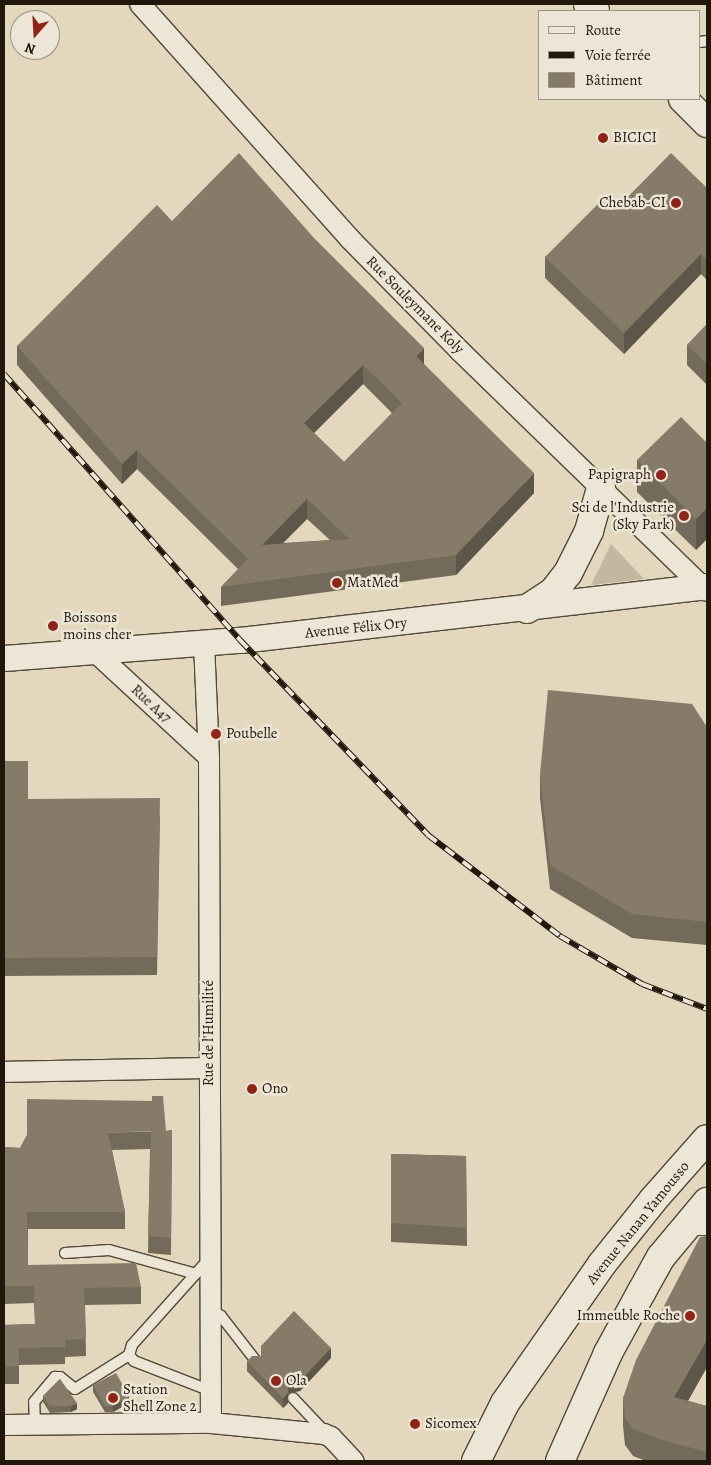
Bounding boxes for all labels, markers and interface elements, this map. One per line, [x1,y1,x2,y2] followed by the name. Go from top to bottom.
[10,10,60,60] north arrow
[538,10,701,100] legend
[585,20,621,40] text: Route
[22,38,38,59] text: N
[585,45,651,65] text: Voie ferrée
[585,70,643,90] text: Bâtiment
[613,129,657,147] place label: BICICI
[597,132,609,144] marker: BICICI
[599,194,666,212] place label: Chebab-CI
[670,197,682,209] marker: Chebab-CI
[362,252,468,358] street label: Rue Souleymane Koly
[588,466,651,484] place label: Papigraph
[655,469,667,481] marker: Papigraph
[571,498,674,533] place label: Sci de l'Industrie (Sky Park)
[678,510,690,522] marker: Sci de l'Industrie (Sky Park)
[347,574,399,592] place label: MatMed
[331,577,343,589] marker: MatMed
[63,608,131,643] place label: Boissons moins cher
[304,614,408,642] street label: Avenue Félix Ory
[47,620,59,632] marker: Boissons moins cher
[127,681,175,727] street label: Rue A47
[226,725,278,743] place label: Poubelle
[210,728,222,740] marker: Poubelle
[200,980,218,1086] street label: Rue de l'Humilité
[262,1080,288,1098] place label: Ono
[246,1083,258,1095] marker: Ono
[583,1158,693,1288] street label: Avenue Nanan Yamousso
[577,1307,680,1325] place label: Immeuble Roche
[684,1310,696,1322] marker: Immeuble Roche
[286,1372,307,1390] place label: Ola
[270,1375,282,1387] marker: Ola
[123,1380,197,1415] place label: Station Shell Zone 2
[107,1392,119,1404] marker: Station Shell Zone 2
[425,1415,477,1433] place label: Sicomex
[409,1418,421,1430] marker: Sicomex

